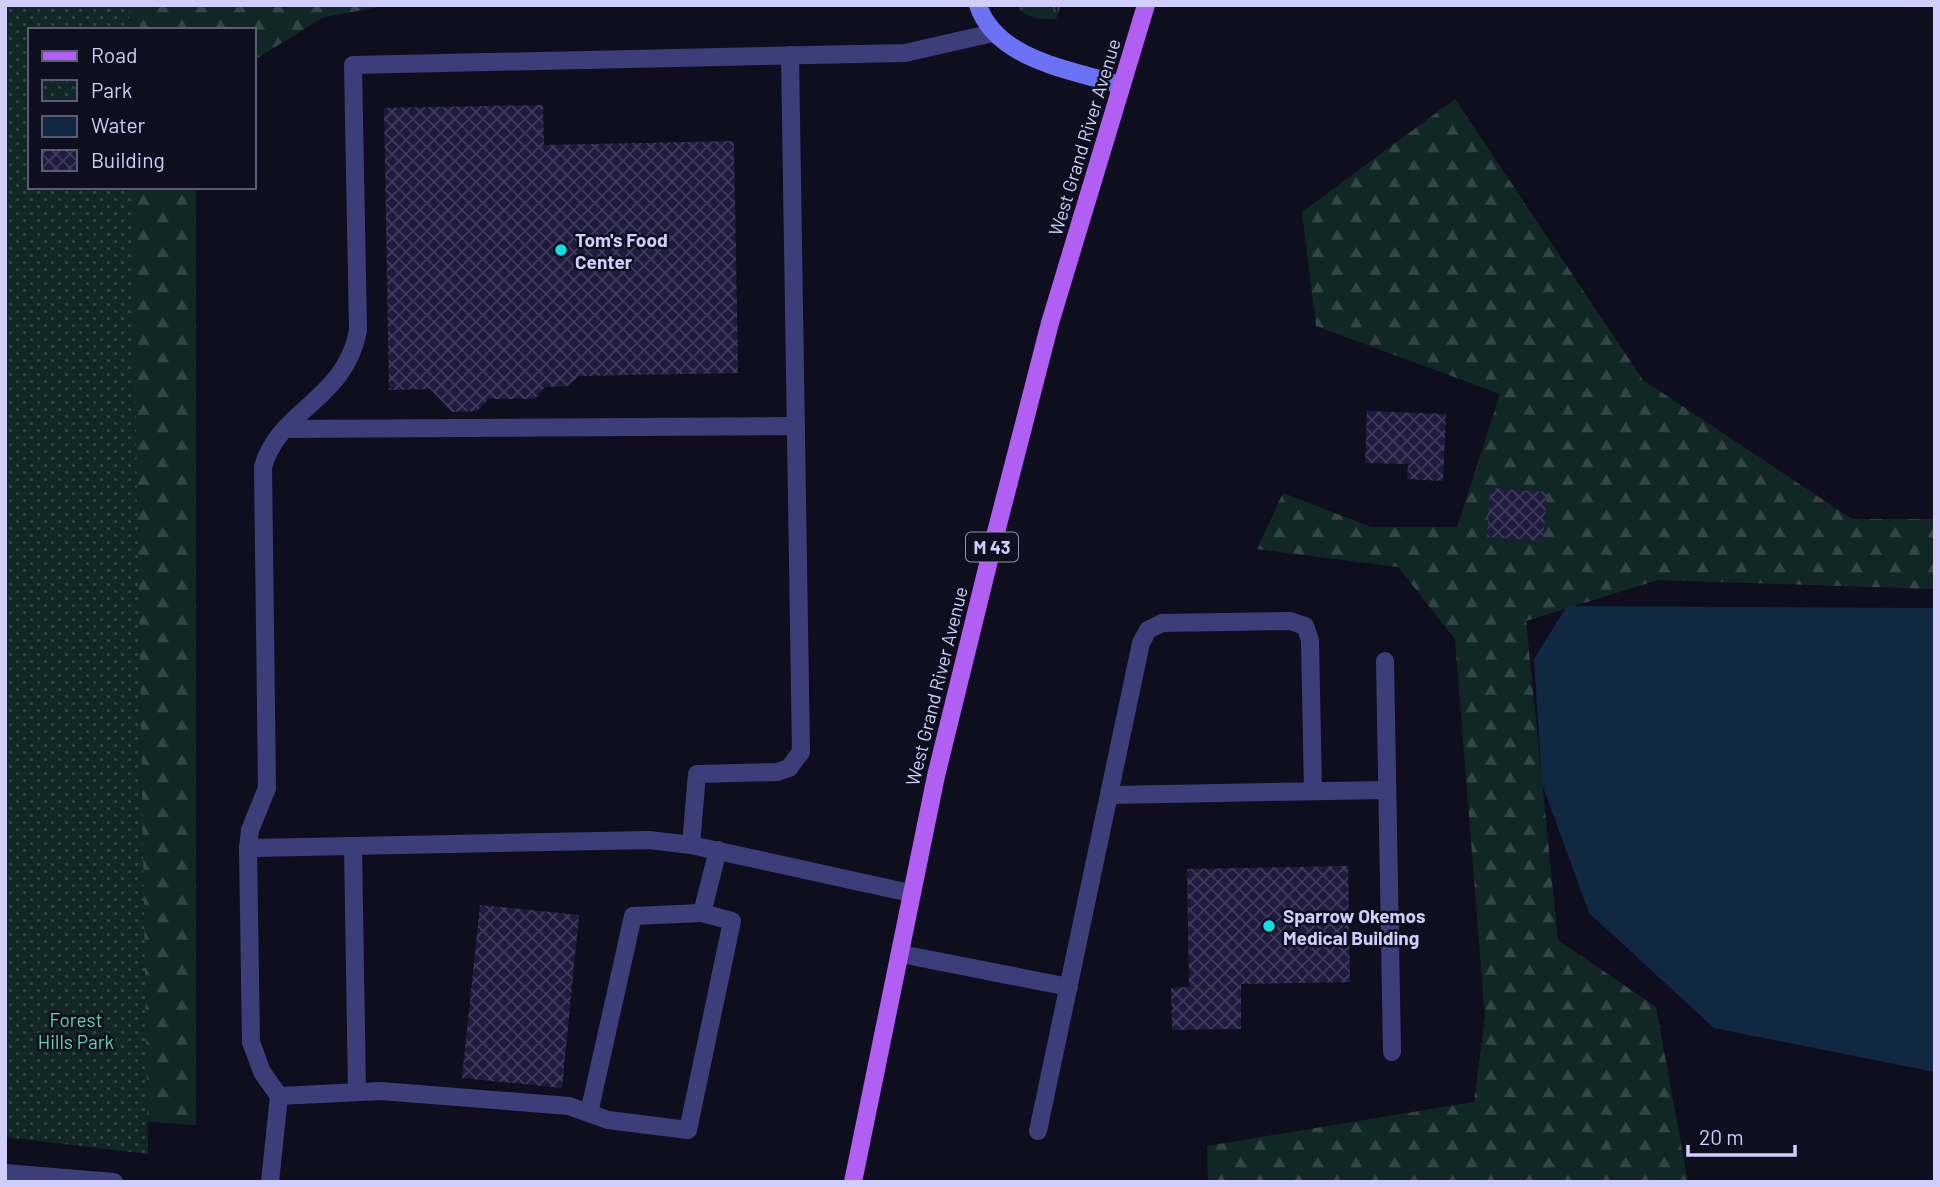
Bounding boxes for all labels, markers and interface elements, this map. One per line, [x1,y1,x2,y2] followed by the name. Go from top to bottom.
[28,28,256,189] legend
[1043,36,1125,238] street label: West Grand River Avenue
[91,42,137,67] text: Road
[91,77,132,102] text: Park
[91,112,146,137] text: Water
[91,147,165,172] text: Building
[575,228,668,273] place label: Tom's Food Center
[553,242,569,258] marker: Tom's Food Center
[966,532,1018,562] road number: M 43
[900,584,972,788] street label: West Grand River Avenue
[1283,904,1426,949] place label: Sparrow Okemos Medical Building
[1261,918,1277,934] marker: Sparrow Okemos Medical Building
[38,1008,114,1053] park label: Forest Hills Park
[1688,1114,1795,1158] scale bar
[1699,1124,1744,1149] text: 20 m

